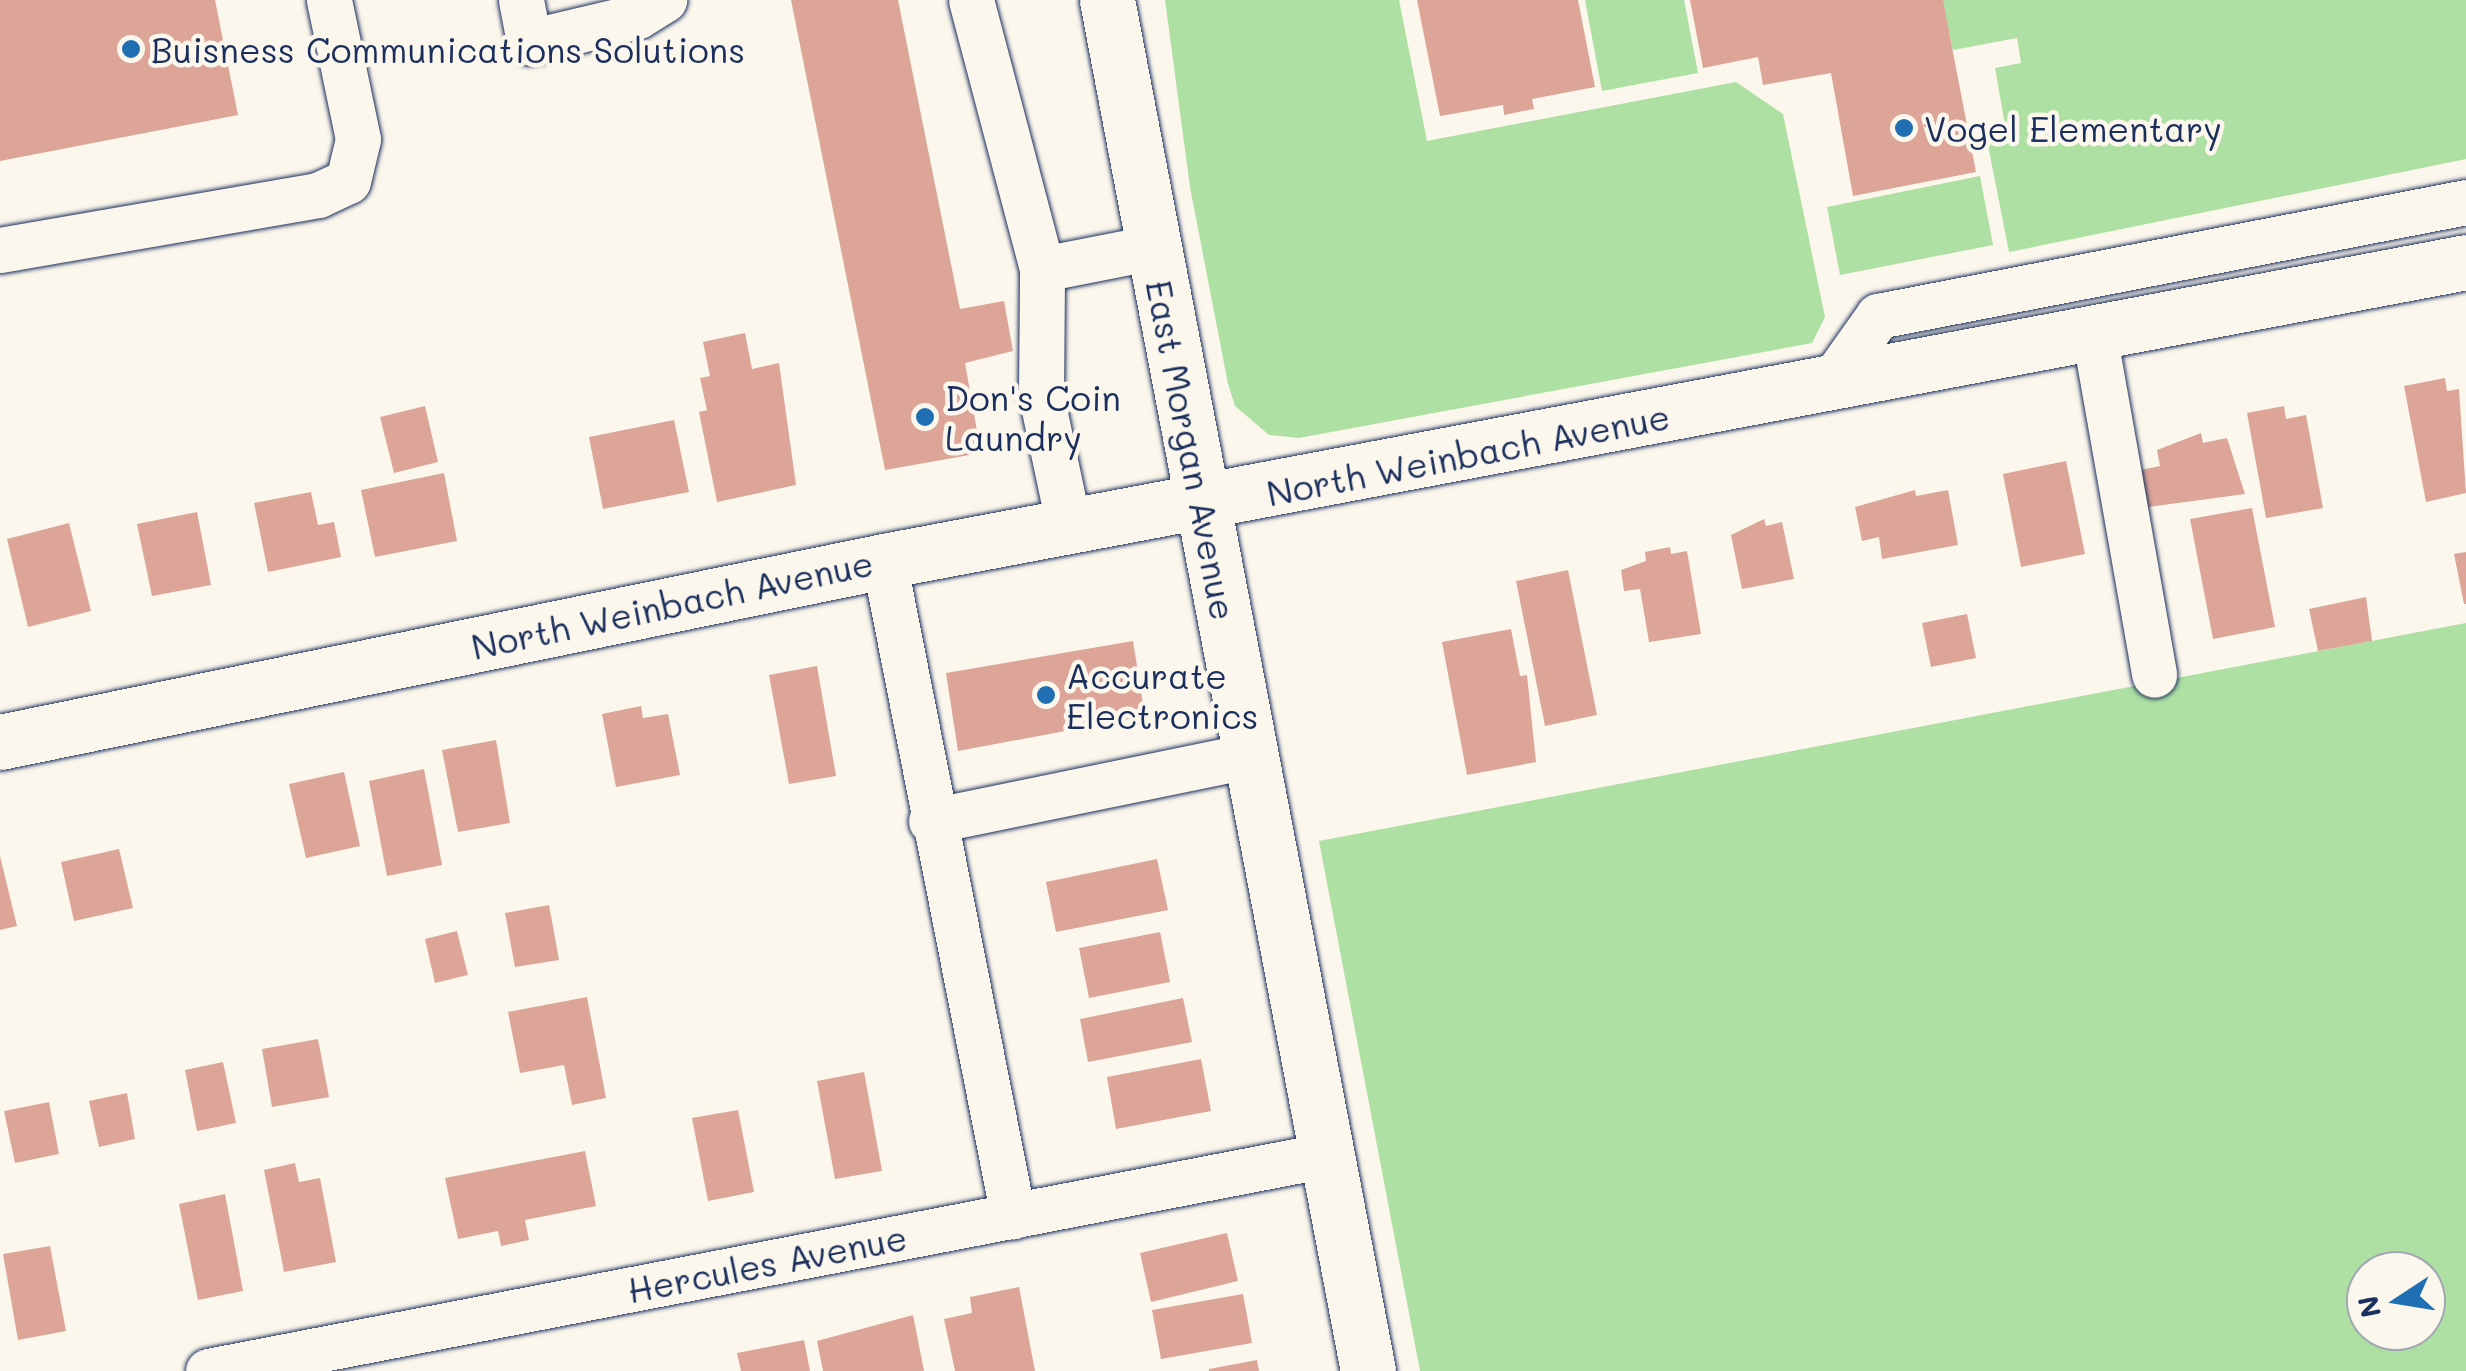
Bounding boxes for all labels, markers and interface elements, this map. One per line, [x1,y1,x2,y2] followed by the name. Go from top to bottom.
[151,28,745,70] place label: Buisness Communications Solutions
[120,38,142,60] marker: Buisness Communications Solutions
[1924,107,2222,149] place label: Vogel Elementary
[1893,117,1915,139] marker: Vogel Elementary
[1138,276,1246,624] street label: East Morgan Avenue
[945,376,1121,458] place label: Don's Coin Laundry
[1263,394,1673,514] street label: North Weinbach Avenue
[914,406,936,428] marker: Don's Coin Laundry
[467,541,877,667] street label: North Weinbach Avenue
[1066,654,1258,736] place label: Accurate Electronics
[1035,684,1057,706] marker: Accurate Electronics
[624,1215,910,1311] street label: Hercules Avenue
[2346,1251,2446,1351] north arrow
[2349,1293,2388,1321] text: N

